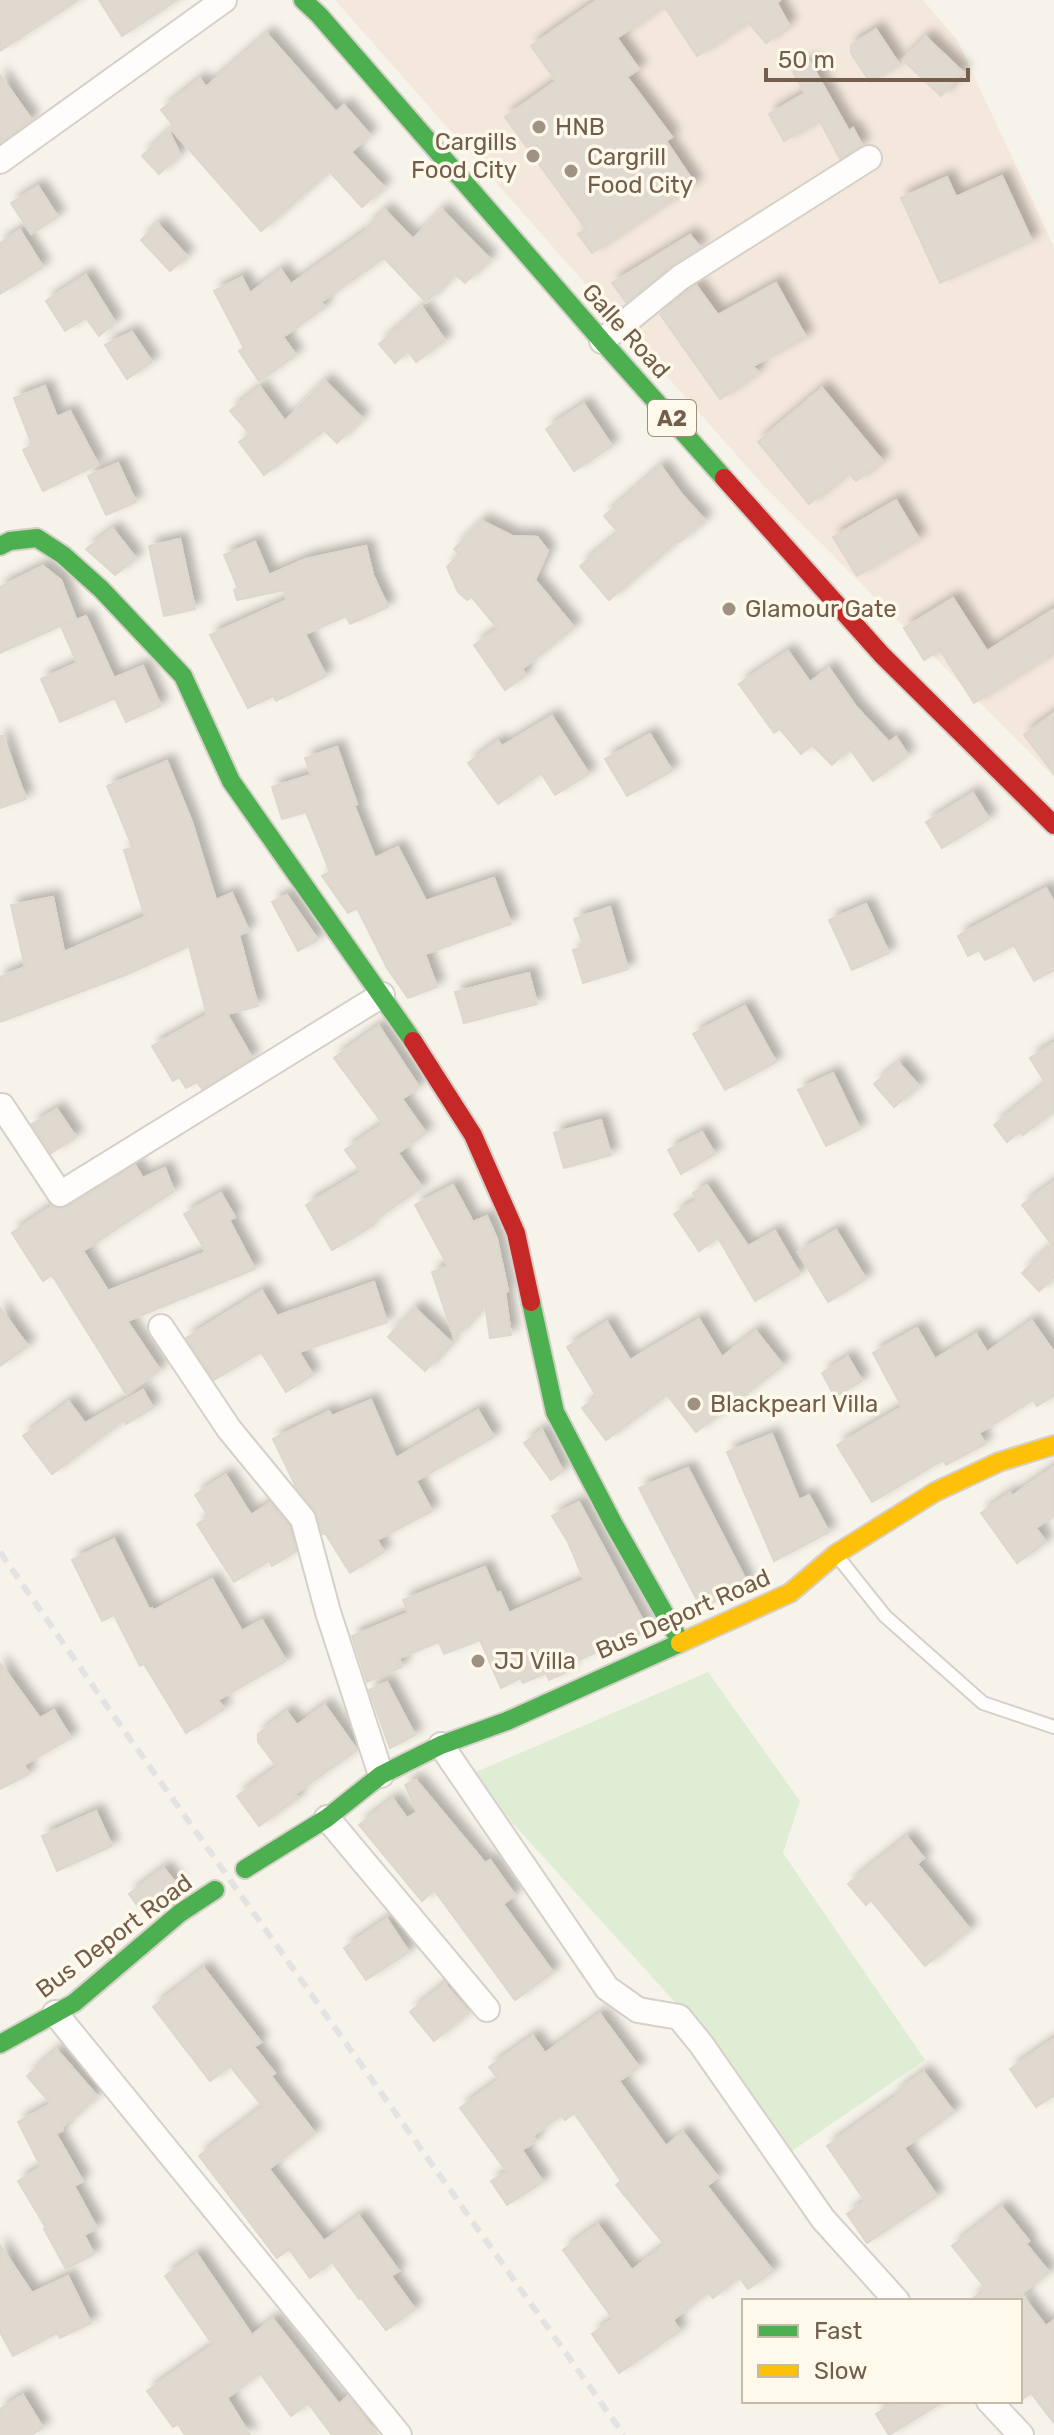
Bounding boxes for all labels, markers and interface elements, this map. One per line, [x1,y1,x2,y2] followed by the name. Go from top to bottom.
[766,32,968,82] scale bar
[778,46,835,74] text: 50 m
[555,113,605,141] place label: HNB
[530,118,548,136] marker: HNB
[411,128,517,184] place label: Cargills Food City
[587,143,693,199] place label: Cargrill Food City
[524,147,542,165] marker: Cargills Food City
[562,162,580,180] marker: Cargrill Food City
[576,278,676,384] street label: Galle Road
[648,400,696,436] road number: A2
[745,595,897,623] place label: Glamour Gate
[720,600,738,618] marker: Glamour Gate
[710,1390,878,1418] place label: Blackpearl Villa
[685,1395,703,1413] marker: Blackpearl Villa
[591,1563,775,1665] street label: Bus Deport Road
[494,1647,576,1675] place label: JJ Villa
[469,1652,487,1670] marker: JJ Villa
[31,1868,197,2004] street label: Bus Deport Road
[742,2299,1022,2403] legend
[814,2317,862,2345] text: Fast
[814,2357,867,2385] text: Slow

